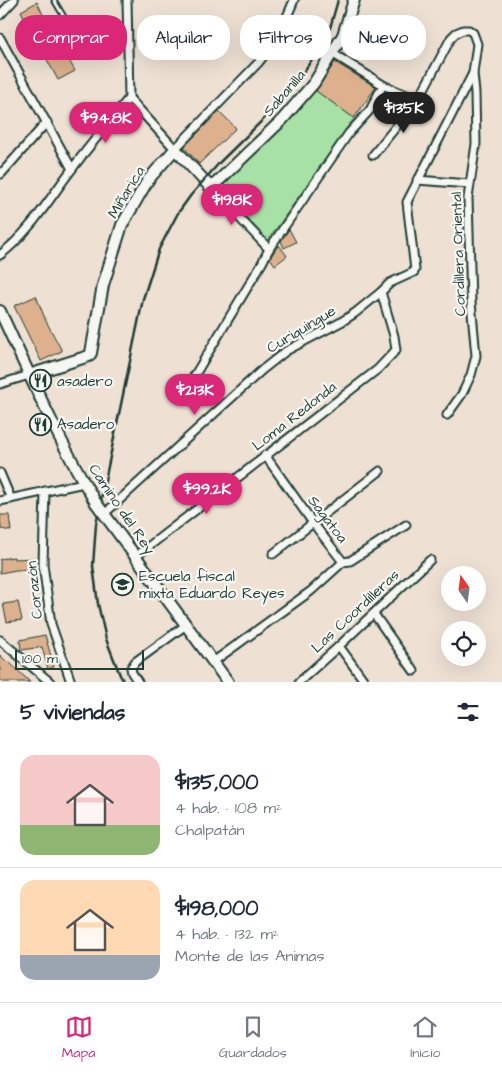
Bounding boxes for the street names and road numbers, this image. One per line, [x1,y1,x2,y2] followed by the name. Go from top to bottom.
[258,65,311,121] street label: Sabanilla
[103,162,150,222] street label: Miñarica
[446,191,471,316] street label: Cordillera Oriental
[263,301,340,359] street label: Curiquingue
[248,377,341,456] street label: Loma Redonda
[83,460,160,559] street label: Camino del Rey
[302,491,353,548] street label: Sagatoa
[21,559,48,620] street label: Corazón
[307,565,404,658] street label: Las Coordilleras

